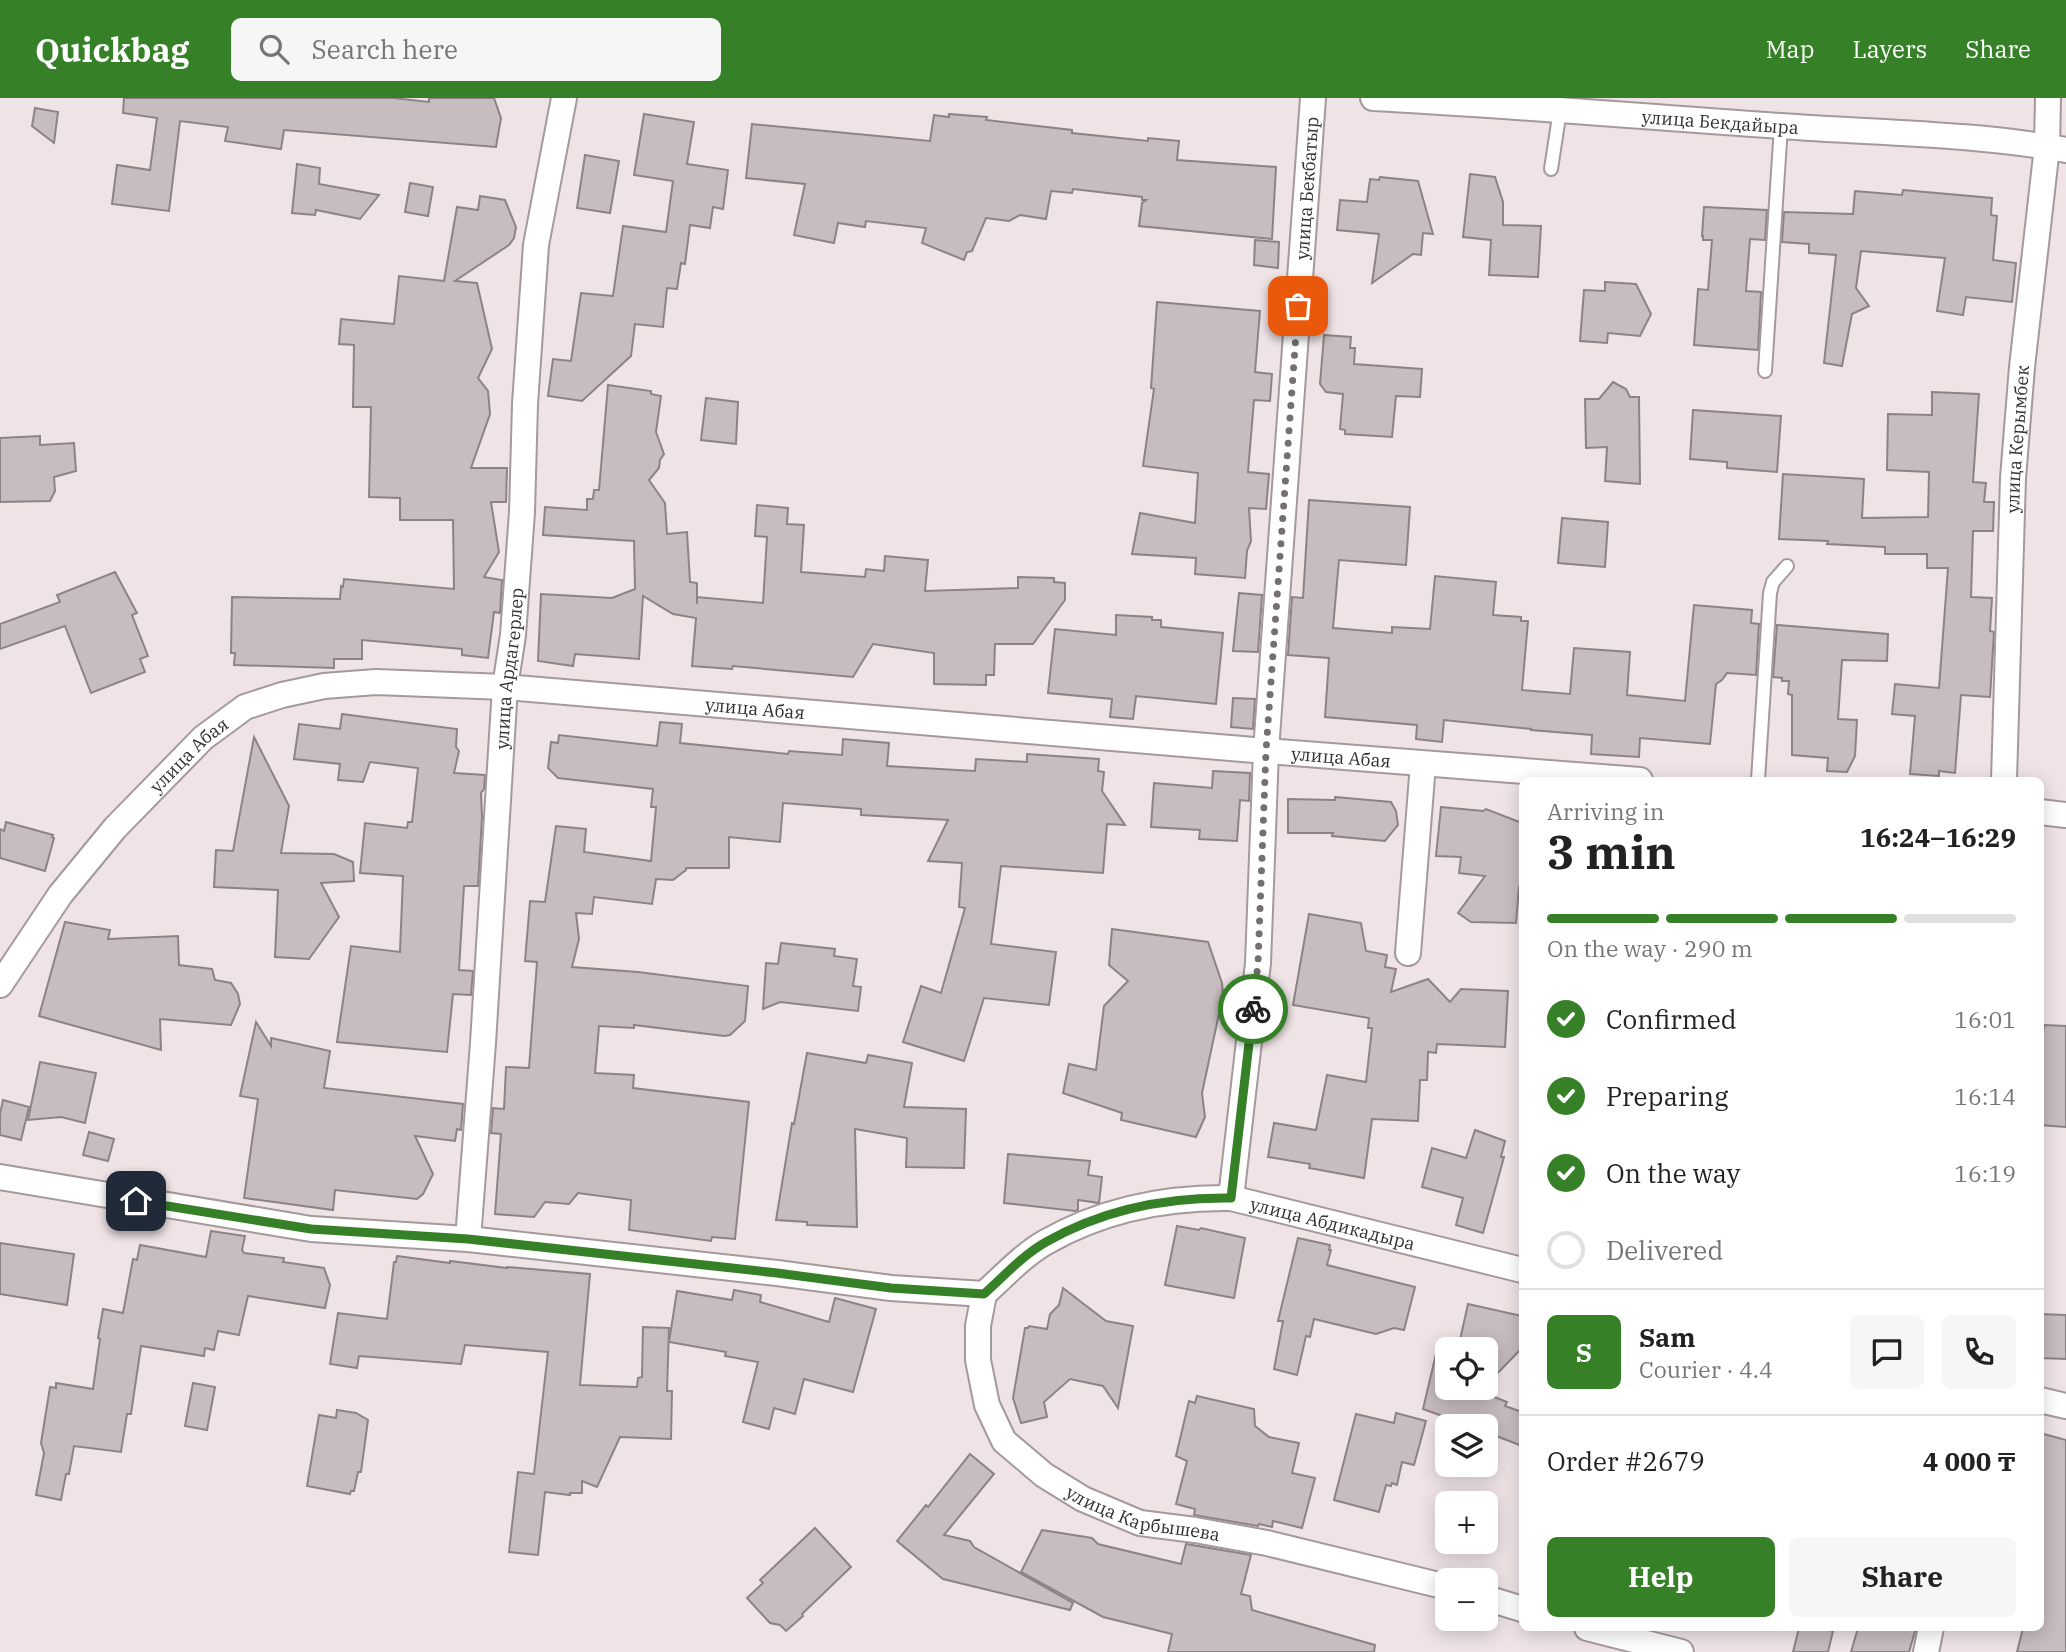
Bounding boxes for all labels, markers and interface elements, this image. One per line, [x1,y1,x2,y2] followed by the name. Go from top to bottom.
[231,18,721,81] search box
[35,28,189,71] text: Quickbag
[255,30,293,68] icon: search
[311,32,458,66] text: Search here
[1766,33,1814,65] text: Map
[1852,33,1927,65] text: Layers
[1965,33,2031,65] text: Share
[1641,105,1800,139] street label: улица Бекдайыра
[1290,116,1323,261] street label: улица Бекбатыр
[1268,276,1328,336] pin
[1279,287,1317,325] icon: bag
[2000,364,2034,514] street label: улица Керымбек
[490,587,528,750] street label: улица Ардагерлер
[704,692,806,724] street label: улица Абая
[145,712,233,797] street label: улица Абая
[1290,741,1392,772] street label: улица Абая
[1547,796,1664,826] text: Arriving in
[1860,820,2016,854] text: 16:24–16:29
[1547,822,1676,882] text: 3 min
[1547,933,1753,963] text: On the way · 290 m
[1218,974,1288,1044] courier
[1234,990,1272,1028] icon: bike
[1547,1000,1585,1038] icon: check
[1606,1002,1737,1036] text: Confirmed
[1954,1004,2016,1034] text: 16:01
[1547,1077,1585,1115] icon: check
[1606,1079,1728,1113] text: Preparing
[1954,1081,2016,1111] text: 16:14
[1547,1154,1585,1192] icon: check
[1606,1156,1740,1190] text: On the way
[1954,1158,2016,1188] text: 16:19
[106,1171,166,1231] pin
[117,1182,155,1220] icon: home
[1248,1192,1418,1255] street label: улица Абдикадыра
[1606,1233,1723,1267] text: Delivered
[1850,1315,1924,1389] button: chat
[1942,1315,2016,1389] button: phone
[1639,1320,1695,1354] text: Sam
[1576,1335,1592,1369] text: S
[1435,1337,1498,1631] map controls
[1435,1337,1498,1400] button: locate
[1639,1354,1773,1384] text: Courier · 4.4
[1435,1414,1498,1477] button: layers
[1547,1444,1705,1478] text: Order #2679
[1923,1444,2016,1478] text: 4 000 ₸
[1062,1480,1222,1546] street label: улица Карбышева
[1435,1491,1498,1554] button: +
[1547,1537,1775,1617] button: Help
[1789,1537,2016,1617] button: Share
[1435,1568,1498,1631] button: −

